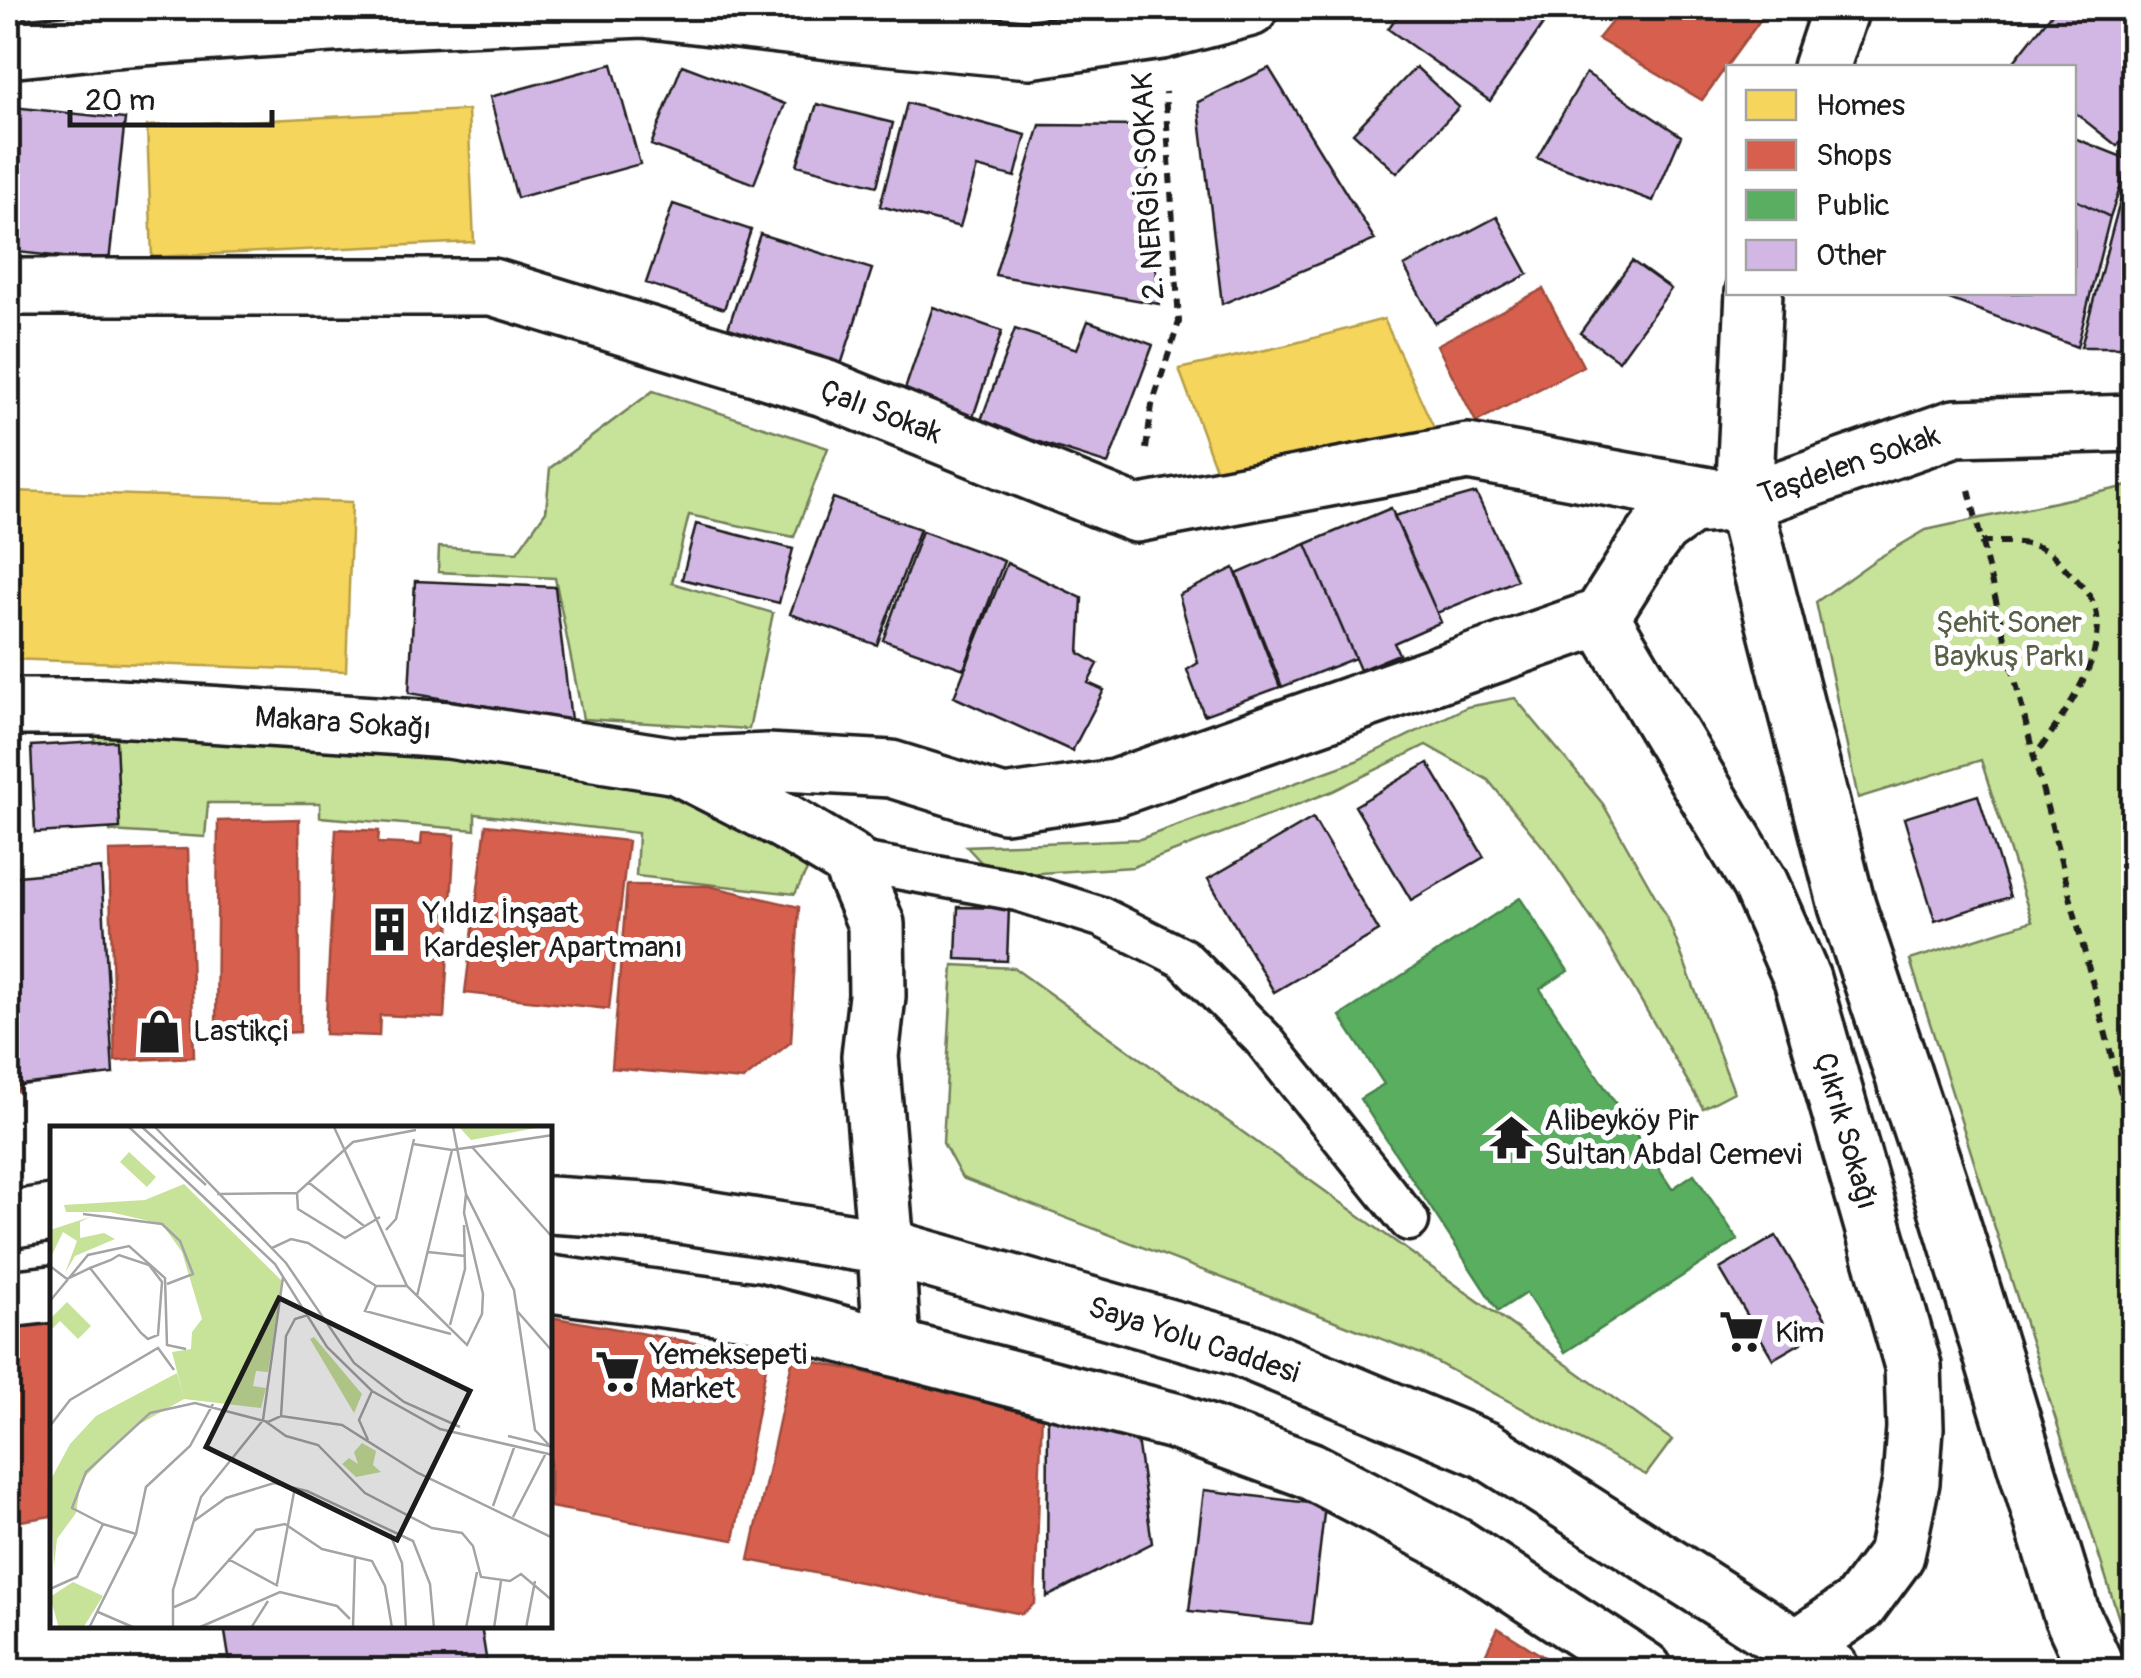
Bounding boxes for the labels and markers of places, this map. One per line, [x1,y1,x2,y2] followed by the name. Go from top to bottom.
[422,895,683,966] place label: Yıldız İnşaat Kardeşler Apartmanı
[366,906,414,954] building icon: Yıldız İnşaat Kardeşler Apartmanı
[136,1007,184,1055] shop icon: Lastikçi
[193,1013,288,1050] place label: Lastikçi
[1544,1102,1802,1173] place label: Alibeyköy Pir Sultan Abdal Cemevi
[1487,1113,1535,1161] temple icon: Alibeyköy Pir Sultan Abdal Cemevi
[1718,1308,1766,1356] supermarket icon: Kim
[1775,1314,1824,1351] place label: Kim
[649,1336,807,1407] place label: Yemeksepeti Market
[593,1347,641,1395] supermarket icon: Yemeksepeti Market

